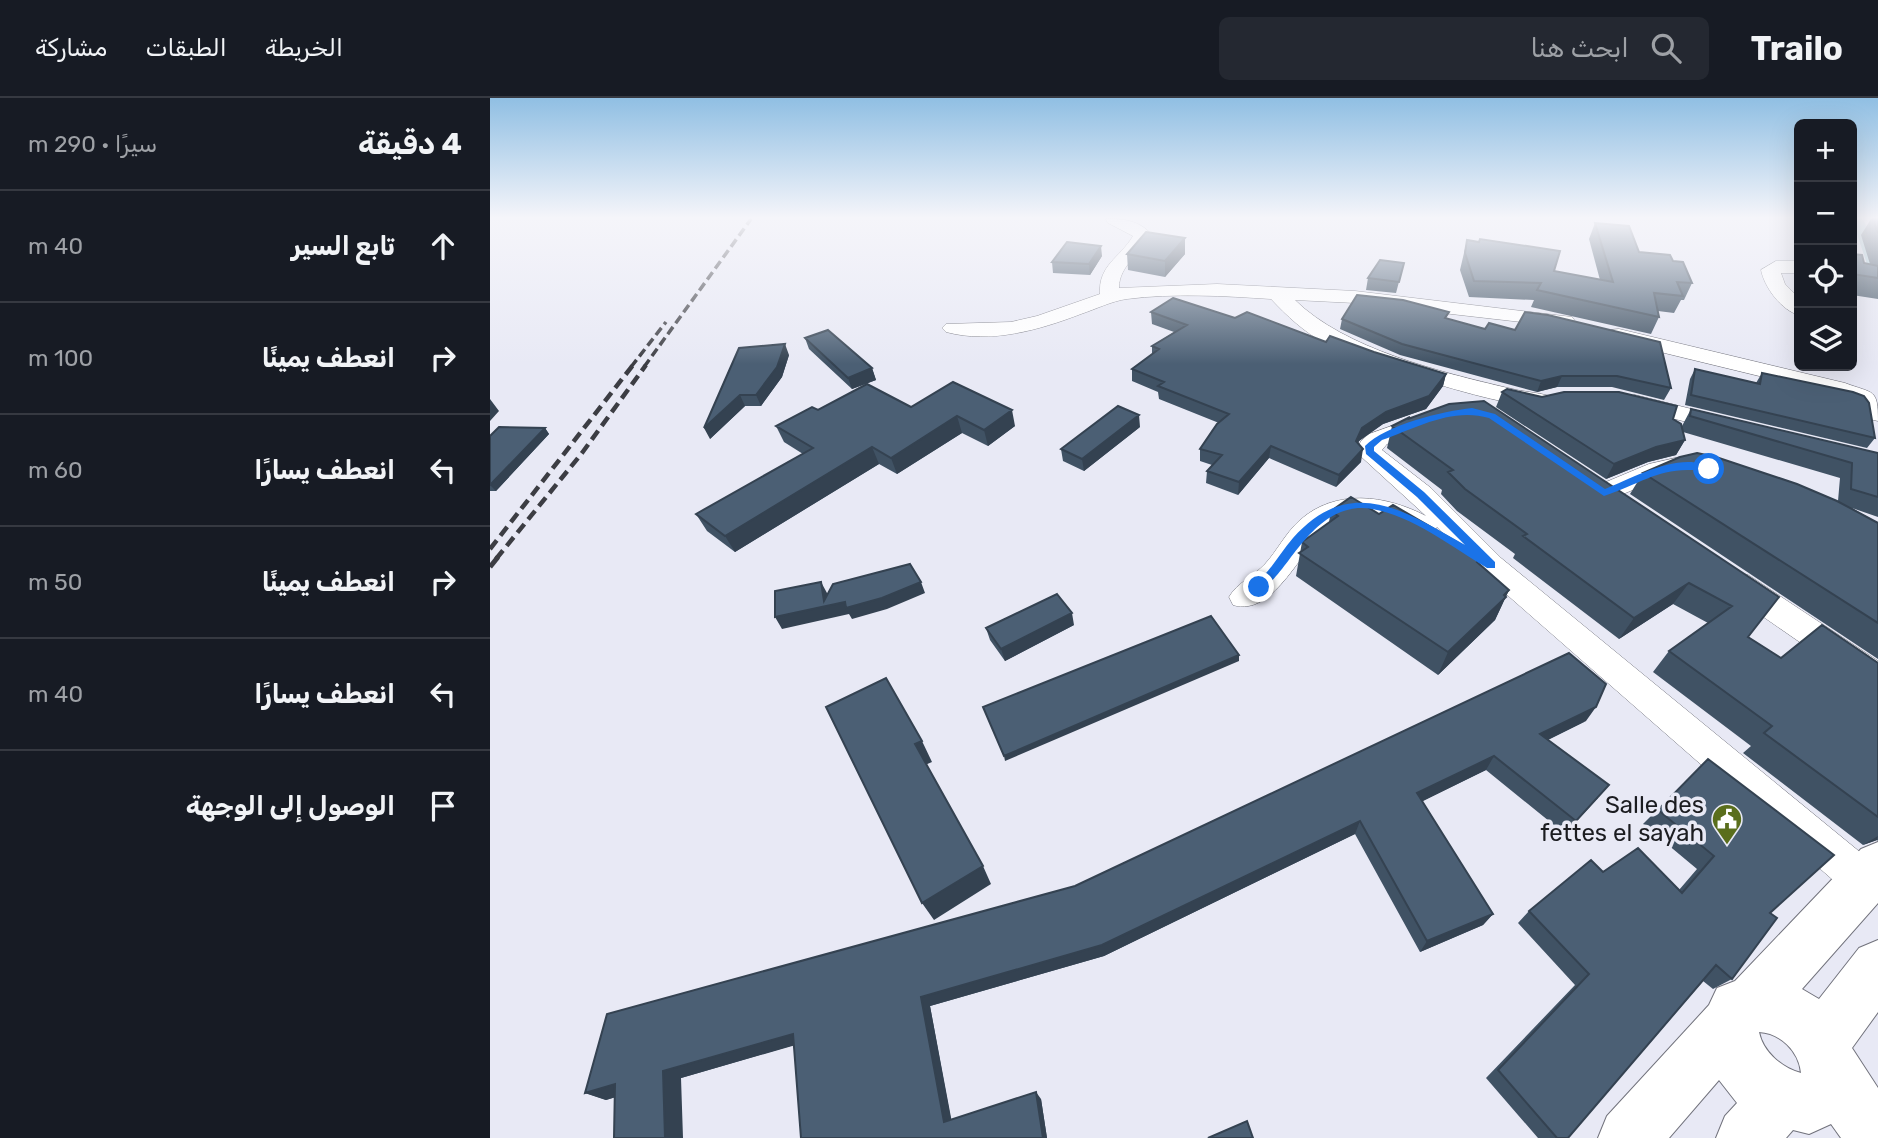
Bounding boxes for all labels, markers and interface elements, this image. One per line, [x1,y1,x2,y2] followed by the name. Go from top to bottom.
[1219,17,1709,80] search box
[1647,29,1685,67] icon: search
[1751,29,1843,68] text: Trailo
[1531,33,1629,64] text: ابحث هنا
[35,34,107,62] text: مشاركة
[145,34,227,62] text: الطبقات
[265,34,343,62] text: الخريطة
[1794,119,1857,371] map controls
[1794,119,1857,182] button: +
[358,126,462,162] text: 4 دقيقة
[28,130,157,158] text: سيرًا · 290 m
[1794,182,1857,245] button: −
[424,227,462,265] icon: ahead
[291,231,395,262] text: تابع السير
[28,232,83,260] text: 40 m
[1794,245,1857,308] button: locate
[1794,308,1857,371] button: layers
[424,339,462,377] icon: right
[262,343,395,374] text: انعطف يمينًا
[28,344,93,372] text: 100 m
[424,451,462,489] icon: left
[1693,453,1724,484] route start
[254,455,395,486] text: انعطف يسارًا
[28,456,83,484] text: 60 m
[424,563,462,601] icon: right
[262,567,395,598] text: انعطف يمينًا
[28,568,82,596] text: 50 m
[1243,571,1274,602] route end
[424,675,462,713] icon: left
[254,679,395,710] text: انعطف يسارًا
[28,680,83,708] text: 40 m
[424,787,462,825] icon: arrive
[186,791,395,822] text: الوصول إلى الوجهة
[1540,791,1704,847] place label: Salle des fettes el sayah
[1710,802,1744,846] public building icon: Salle des fettes el sayah

